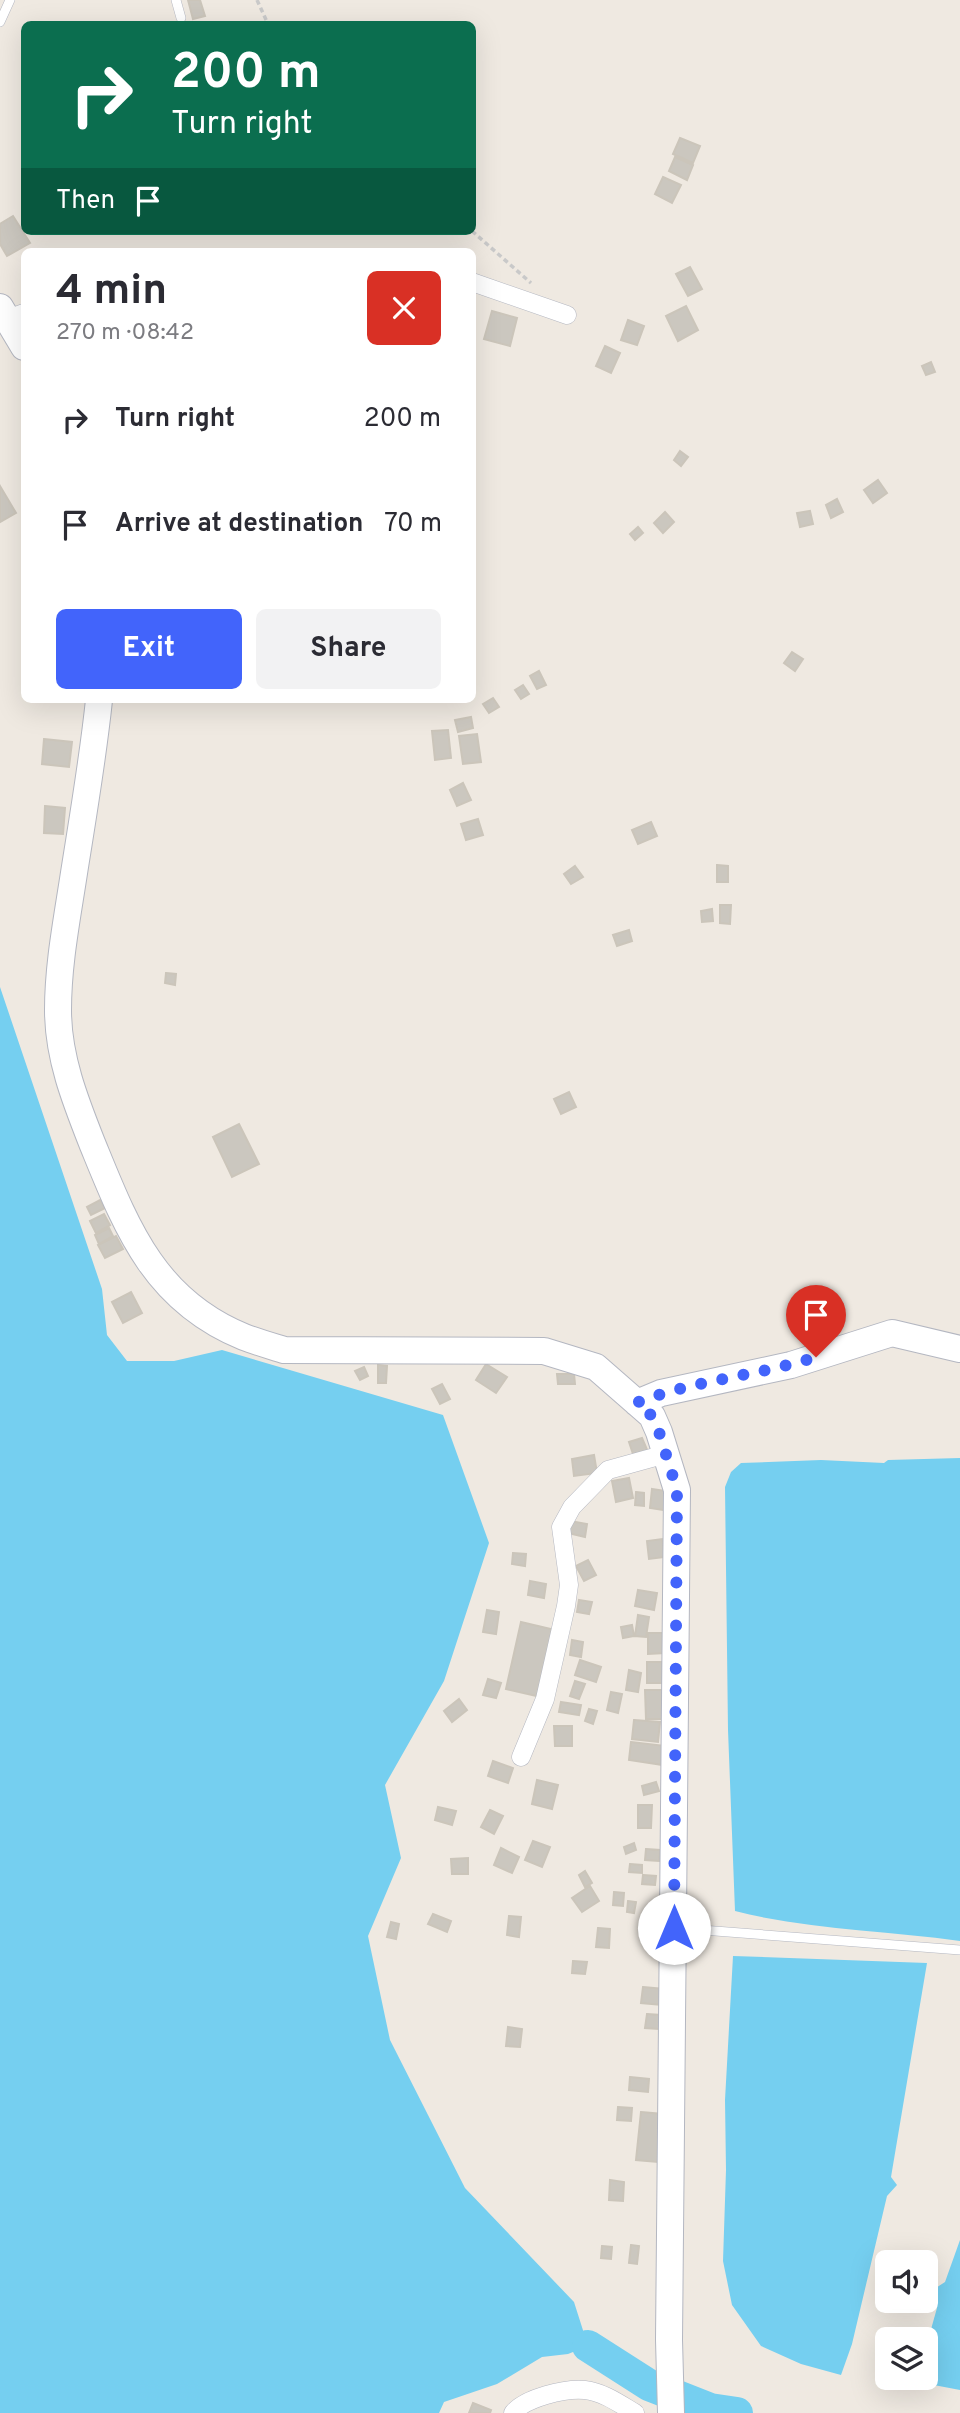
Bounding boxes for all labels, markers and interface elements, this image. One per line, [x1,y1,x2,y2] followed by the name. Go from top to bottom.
[171,44,321,106] text: 200 m
[56,49,147,140] icon: right
[171,105,313,145] text: Turn right
[129,182,167,220] icon: arrive
[56,185,115,218] text: Then
[56,266,167,319] text: 4 min
[367,271,441,345] button: close
[56,319,194,348] text: 270 m · 08:42
[56,401,94,439] icon: right
[115,403,235,436] text: Turn right
[364,403,441,436] text: 200 m
[56,506,94,544] icon: arrive
[115,508,363,541] text: Arrive at destination
[384,508,442,541] text: 70 m
[56,609,242,689] button: Exit
[256,609,441,689] button: Share
[786,1285,846,1357] pin
[797,1296,835,1334] icon: arrive
[637,1891,711,1965] position arrow
[875,2250,938,2390] map controls
[875,2250,938,2313] button: sound
[875,2327,938,2390] button: layers

